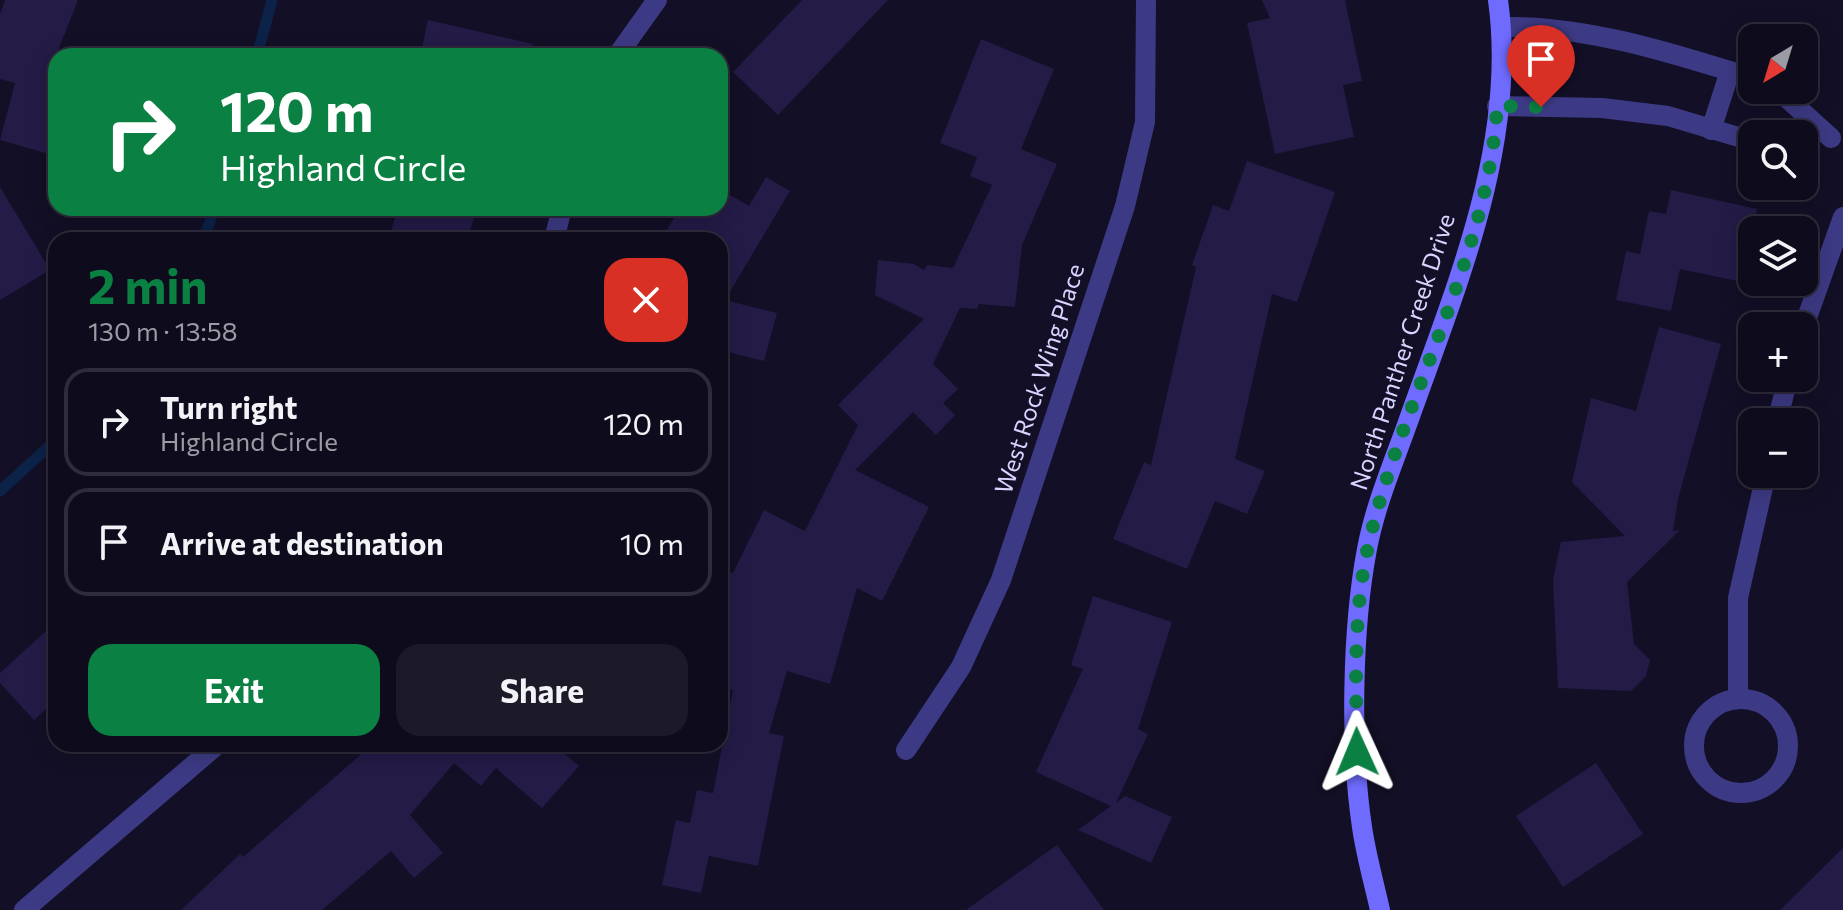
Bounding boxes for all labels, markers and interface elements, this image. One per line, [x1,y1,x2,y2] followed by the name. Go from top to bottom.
[1738,24,1818,104] north arrow
[1738,24,1818,488] map controls
[1507,25,1575,107] pin
[1519,37,1563,81] icon: arrive
[220,75,374,144] text: 120 m
[88,80,192,184] icon: right
[1738,120,1818,200] button: search
[220,144,466,188] text: Highland Circle
[1343,210,1460,493] street label: North Panther Creek Drive
[1738,216,1818,296] button: layers
[88,255,208,314] text: 2 min
[604,258,688,342] button: close
[988,260,1089,497] street label: West Rock Wing Place
[1738,312,1818,392] button: +
[88,315,237,346] text: 130 m · 13:58
[160,388,297,425] text: Turn right
[92,400,136,444] icon: right
[603,404,684,441] text: 120 m
[1738,408,1818,488] button: −
[160,425,338,456] text: Highland Circle
[92,520,136,564] icon: arrive
[160,524,444,561] text: Arrive at destination
[620,524,684,561] text: 10 m
[88,644,380,736] button: Exit
[396,644,688,736] button: Share
[1315,710,1399,794] position arrow

